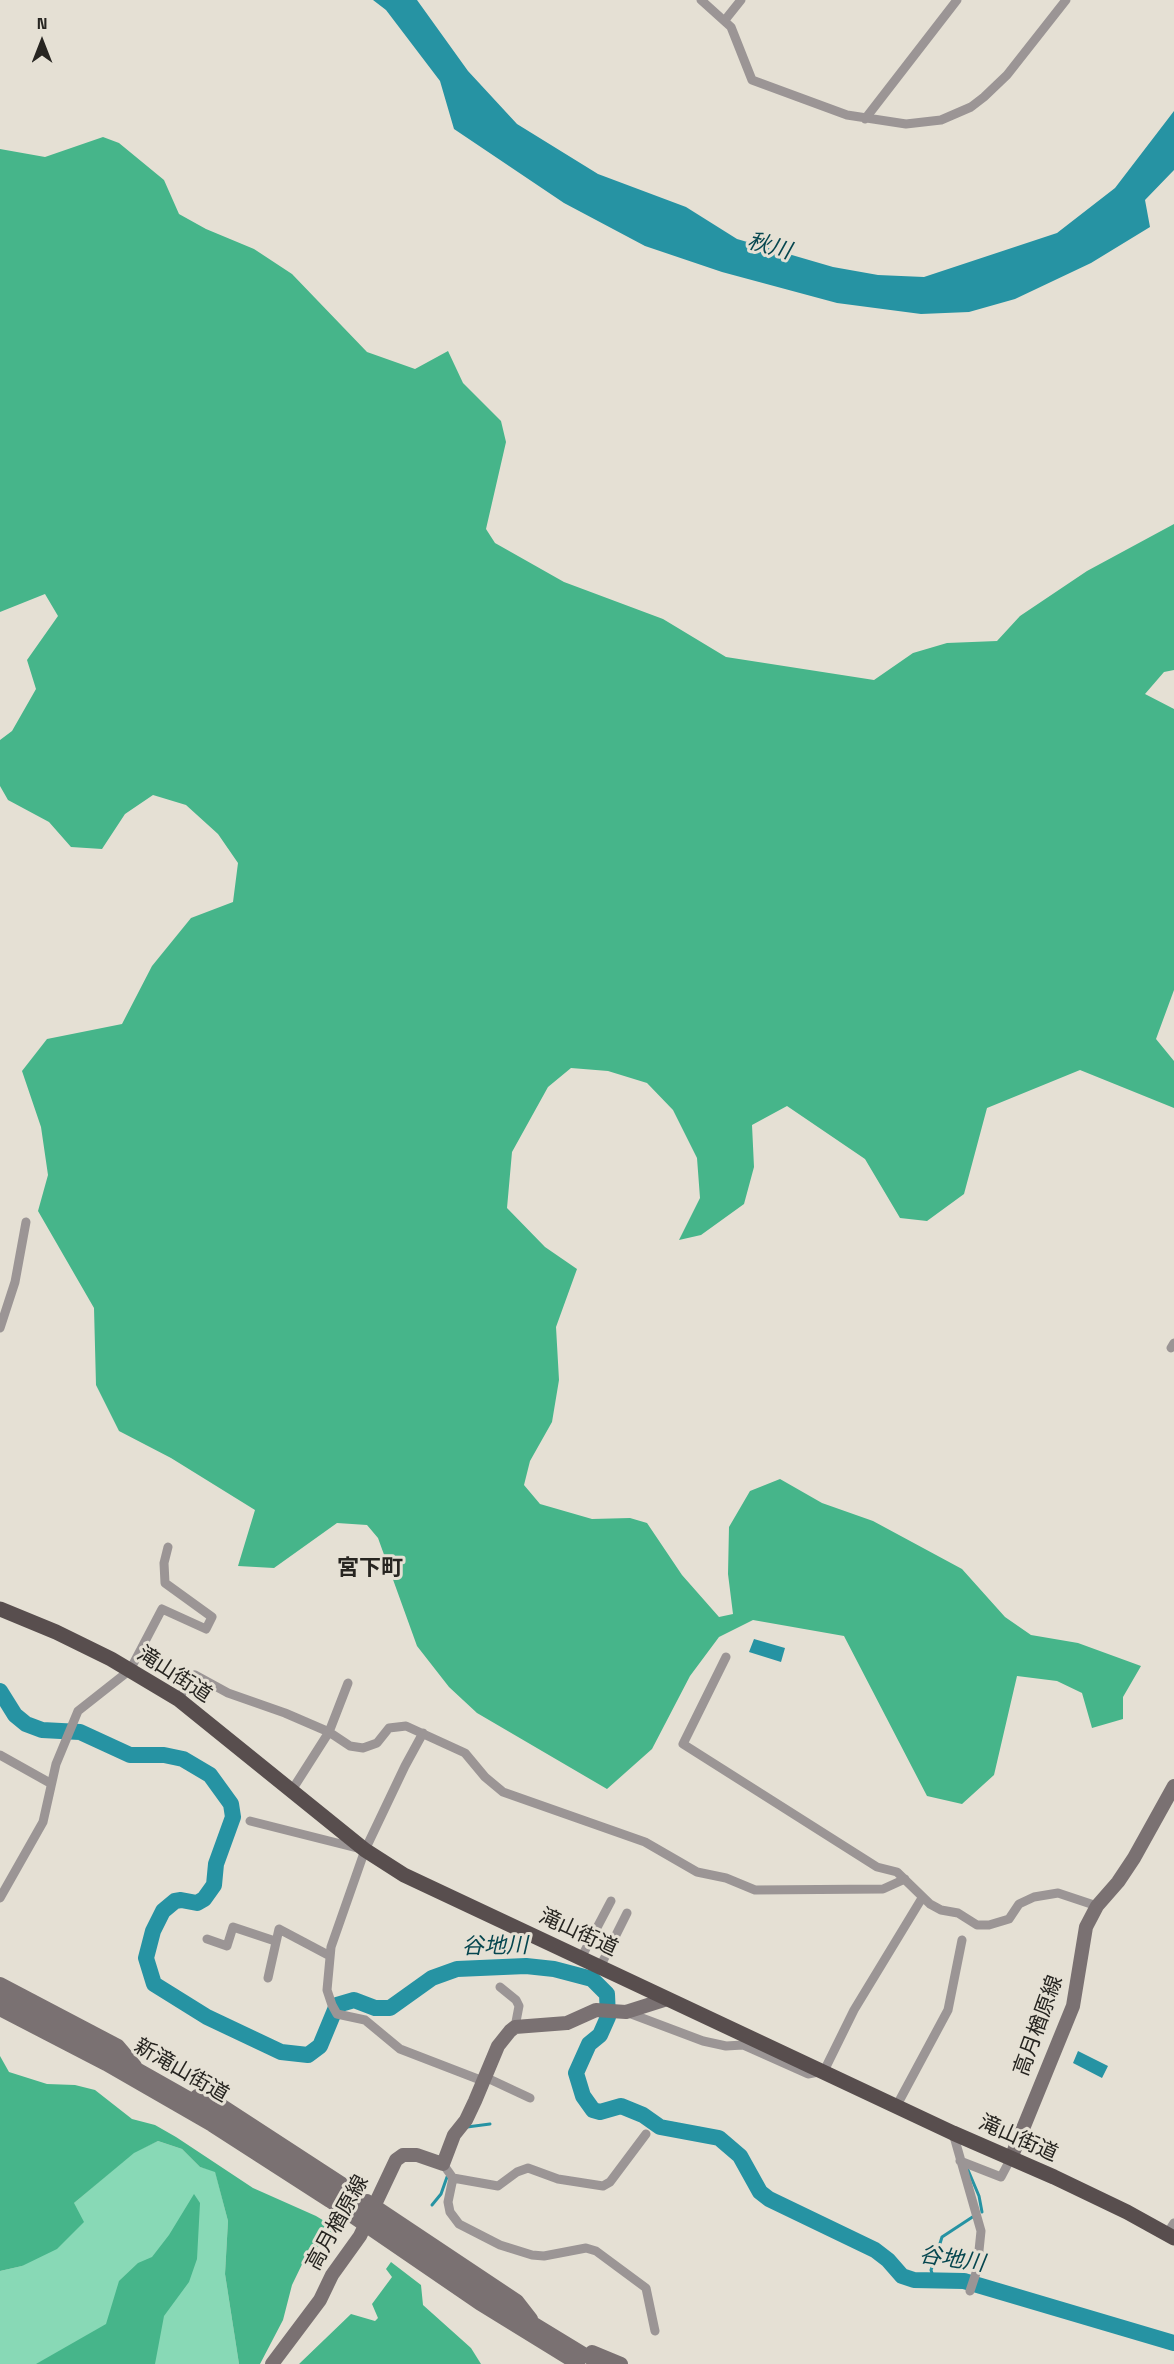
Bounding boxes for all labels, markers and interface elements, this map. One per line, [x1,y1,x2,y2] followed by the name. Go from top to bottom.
[12,12,72,72] north arrow
[37,13,47,34] text: N
[744,229,794,265] water label: 秋川
[337,1556,403,1582] district label: 宮下町
[132,1642,216,1708] street label: 滝山街道
[535,1904,621,1962] street label: 滝山街道
[462,1933,528,1961] water label: 谷地川
[1009,1972,1069,2080] street label: 高月楢原線
[129,2034,233,2108] street label: 新滝山街道
[975,2110,1061,2168] street label: 滝山街道
[302,2171,374,2275] street label: 高月楢原線
[917,2242,987,2278] water label: 谷地川

